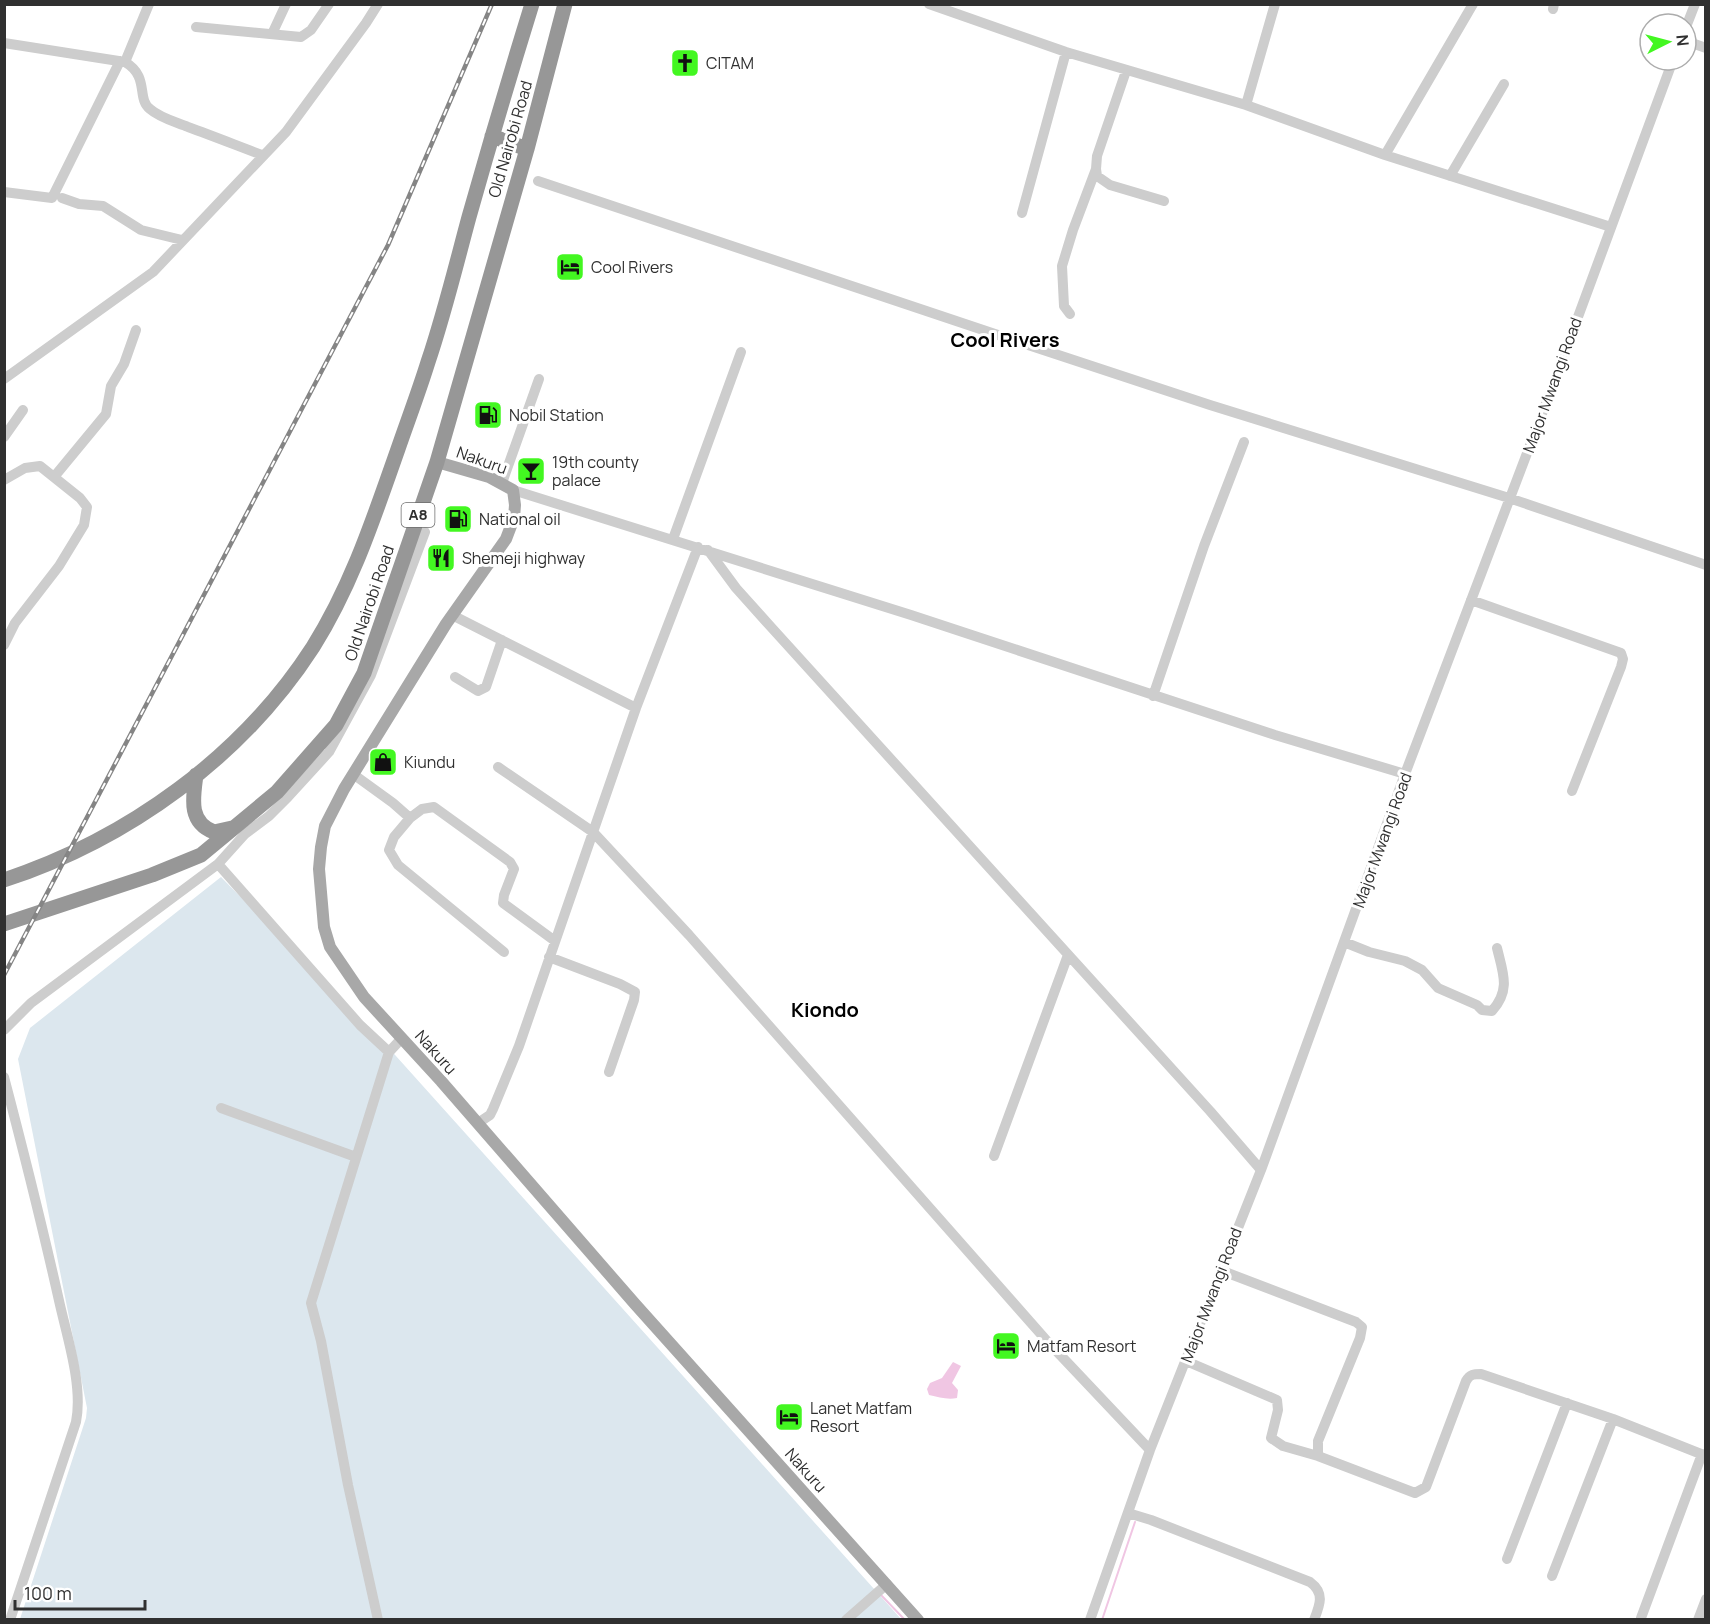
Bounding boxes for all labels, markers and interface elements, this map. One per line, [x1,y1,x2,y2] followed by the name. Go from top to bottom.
[1638,12,1698,72] north arrow
[1671,34,1694,47] text: N
[669,47,701,79] church icon: CITAM
[706,52,754,74] place label: CITAM
[483,78,537,200] street label: Old Nairobi Road
[554,251,586,283] hotel icon: Cool Rivers
[591,256,673,278] place label: Cool Rivers
[1517,314,1587,456] street label: Major Mwangi Road
[950,326,1060,353] district label: Cool Rivers
[472,399,504,431] fuel station icon: Nobil Station
[509,404,604,426] place label: Nobil Station
[454,441,510,479] street label: Nakuru
[552,451,640,491] place label: 19th county palace
[515,455,547,487] bar icon: 19th county palace
[402,503,434,527] road number: A8
[442,503,474,535] fuel station icon: National oil
[479,508,561,530] place label: National oil
[339,542,399,664] street label: Old Nairobi Road
[425,542,457,574] restaurant icon: Shemeji highway
[462,547,586,569] place label: Shemeji highway
[367,746,399,778] shop icon: Kiundu
[404,751,455,773] place label: Kiundu
[1347,769,1417,911] street label: Major Mwangi Road
[791,996,859,1023] district label: Kiondo
[410,1025,462,1079] street label: Nakuru
[1175,1224,1247,1366] street label: Major Mwangi Road
[990,1330,1022,1362] hotel icon: Matfam Resort
[1027,1335,1136,1357] place label: Matfam Resort
[810,1397,912,1437] place label: Lanet Matfam Resort
[773,1401,805,1433] hotel icon: Lanet Matfam Resort
[780,1443,832,1497] street label: Nakuru
[15,1573,146,1611] scale bar
[24,1581,72,1605] text: 100 m

